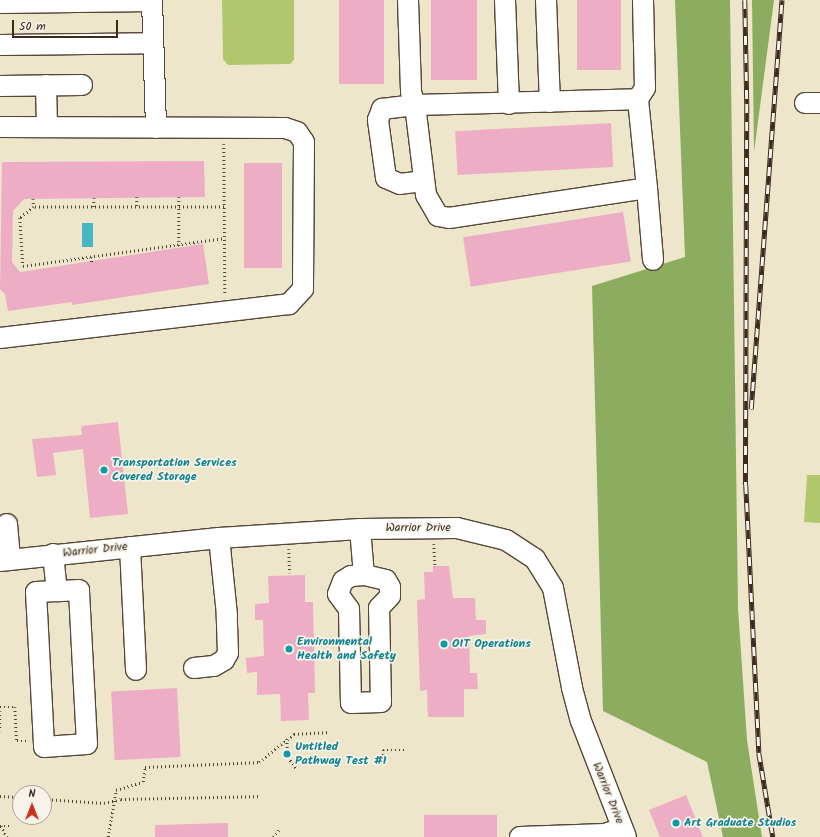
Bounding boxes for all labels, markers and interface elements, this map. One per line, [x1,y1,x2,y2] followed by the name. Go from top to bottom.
[14,12,120,38] scale bar
[19,17,46,36] text: 50 m
[112,456,237,484] place label: Transportation Services Covered Storage
[99,465,109,475] marker: Transportation Services Covered Storage
[385,521,451,535] street label: Warrior Drive
[62,539,128,561] street label: Warrior Drive
[297,635,396,663] place label: Environmental Health and Safety
[452,637,531,651] place label: OIT Operations
[439,639,449,649] marker: OIT Operations
[284,644,294,654] marker: Environmental Health and Safety
[295,740,386,768] place label: Untitled Pathway Test #1
[282,749,292,759] marker: Untitled Pathway Test #1
[589,760,627,826] street label: Warrior Drive
[12,785,52,825] north arrow
[29,785,35,803] text: N
[684,816,796,830] place label: Art Graduate Studios
[671,818,681,828] marker: Art Graduate Studios

